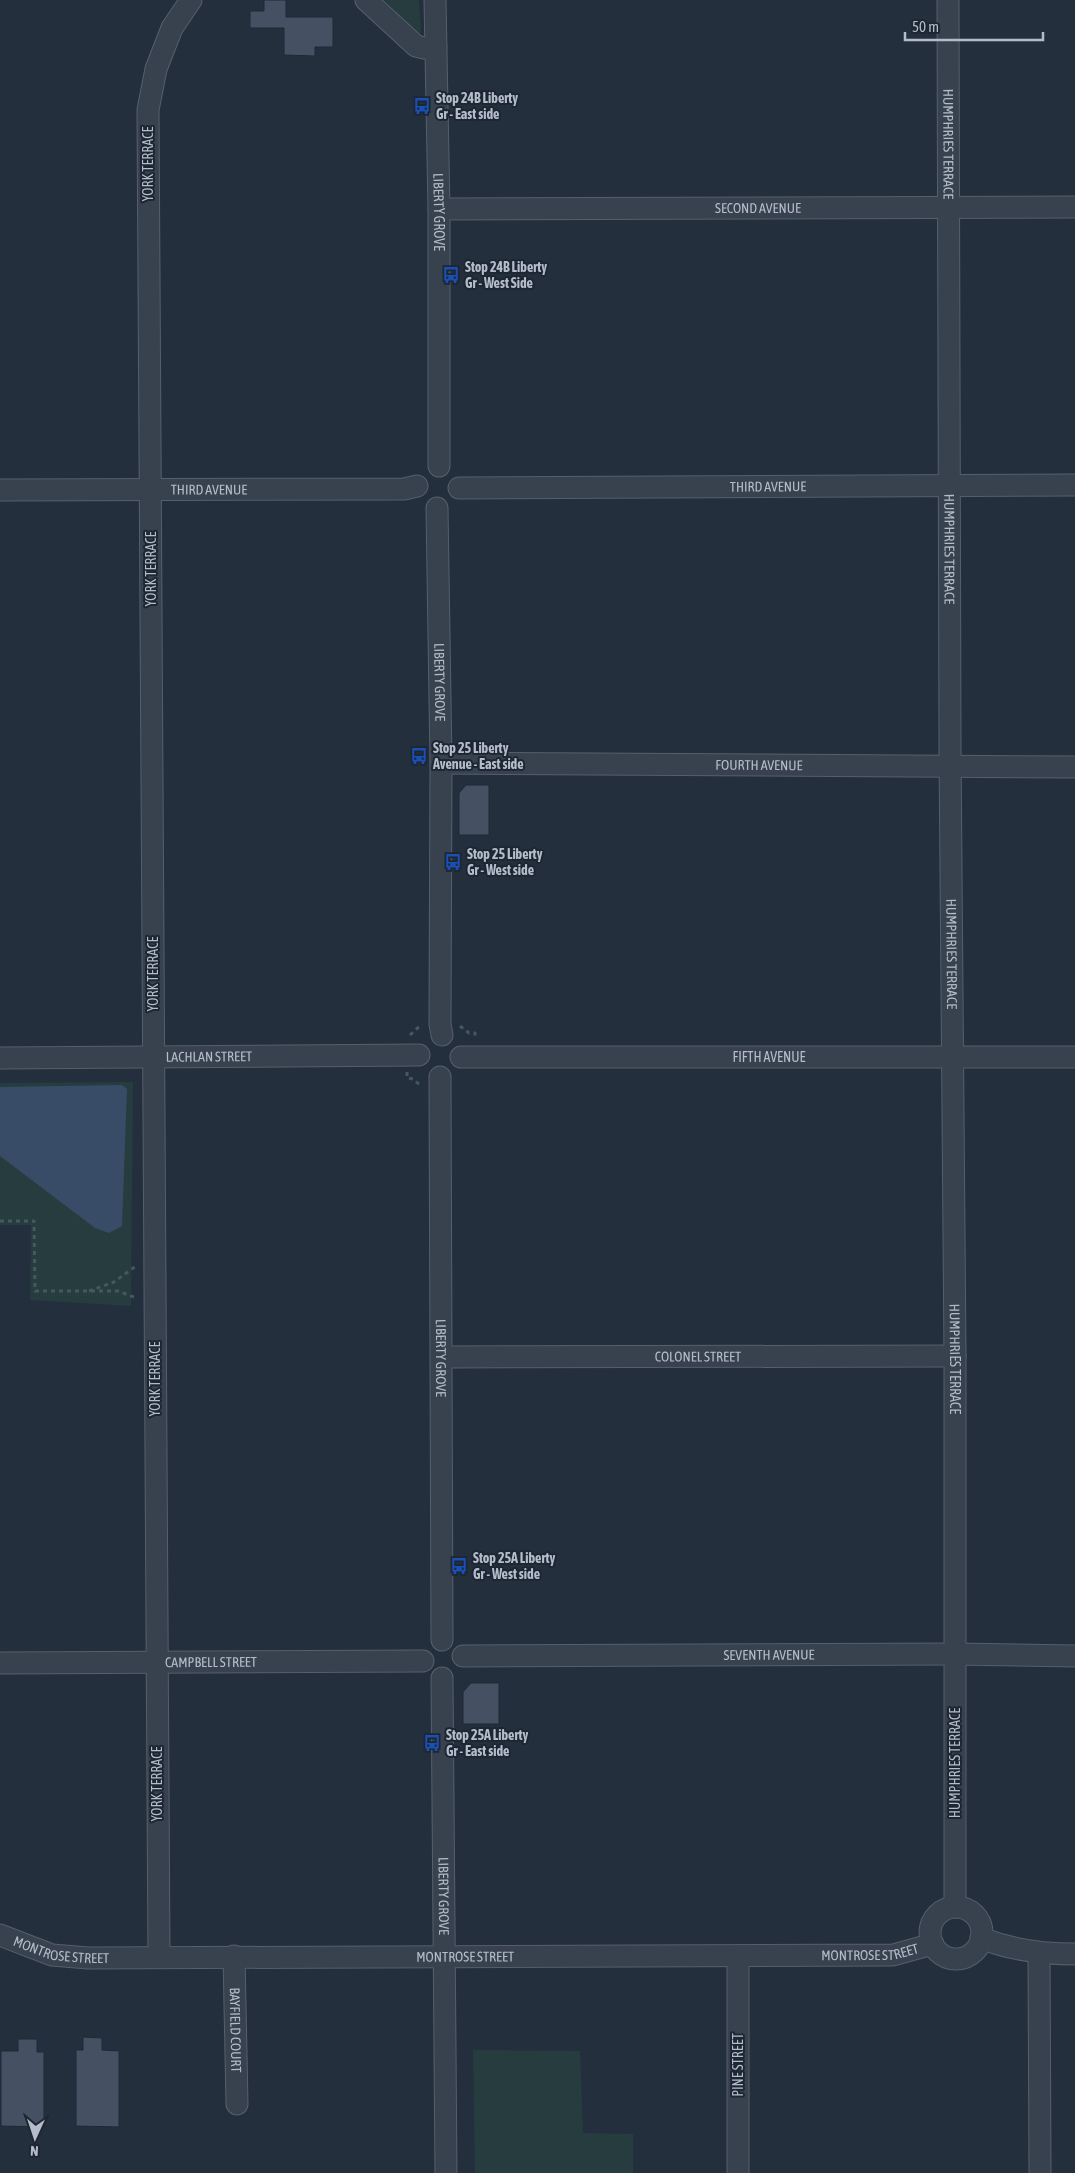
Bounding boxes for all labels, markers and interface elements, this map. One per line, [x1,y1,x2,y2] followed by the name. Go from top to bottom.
[905,10,1042,42] scale bar
[912,18,939,35] text: 50 m
[940,89,957,199] street label: HUMPHRIES TERRACE
[436,90,518,122] place label: Stop 24B Liberty Gr - East side
[412,96,432,116] bus stop icon: Stop 24B Liberty Gr - East side
[140,126,156,202] street label: YORK TERRACE
[430,173,447,251] street label: LIBERTY GROVE
[715,200,801,216] street label: SECOND AVENUE
[465,259,547,291] place label: Stop 24B Liberty Gr - West Side
[441,265,461,285] bus stop icon: Stop 24B Liberty Gr - West Side
[730,478,806,495] street label: THIRD AVENUE
[171,481,247,498] street label: THIRD AVENUE
[941,494,958,604] street label: HUMPHRIES TERRACE
[143,531,159,607] street label: YORK TERRACE
[431,643,448,721] street label: LIBERTY GROVE
[432,740,524,772] place label: Stop 25 Liberty Avenue - East side
[409,746,429,766] bus stop icon: Stop 25 Liberty Avenue - East side
[715,757,803,773] street label: FOURTH AVENUE
[467,846,543,878] place label: Stop 25 Liberty Gr - West side
[443,852,463,872] bus stop icon: Stop 25 Liberty Gr - West side
[943,899,960,1009] street label: HUMPHRIES TERRACE
[145,936,161,1012] street label: YORK TERRACE
[166,1048,252,1065] street label: LACHLAN STREET
[732,1049,806,1065] street label: FIFTH AVENUE
[947,1304,963,1414] street label: HUMPHRIES TERRACE
[433,1319,449,1397] street label: LIBERTY GROVE
[147,1341,163,1417] street label: YORK TERRACE
[655,1348,741,1365] street label: COLONEL STREET
[473,1550,555,1582] place label: Stop 25A Liberty Gr - West side
[449,1556,469,1576] bus stop icon: Stop 25A Liberty Gr - West side
[723,1647,815,1663] street label: SEVENTH AVENUE
[165,1654,257,1670] street label: CAMPBELL STREET
[947,1708,963,1818] street label: HUMPHRIES TERRACE
[446,1727,528,1759] place label: Stop 25A Liberty Gr - East side
[422,1733,442,1753] bus stop icon: Stop 25A Liberty Gr - East side
[149,1746,165,1822] street label: YORK TERRACE
[435,1857,452,1935] street label: LIBERTY GROVE
[11,1933,109,1966] street label: MONTROSE STREET
[821,1940,920,1963] street label: MONTROSE STREET
[416,1948,514,1965] street label: MONTROSE STREET
[227,1987,244,2073] street label: BAYFIELD COURT
[730,2033,746,2097] street label: PINE STREET
[10,2113,60,2163] north arrow
[30,2143,39,2159] text: N

